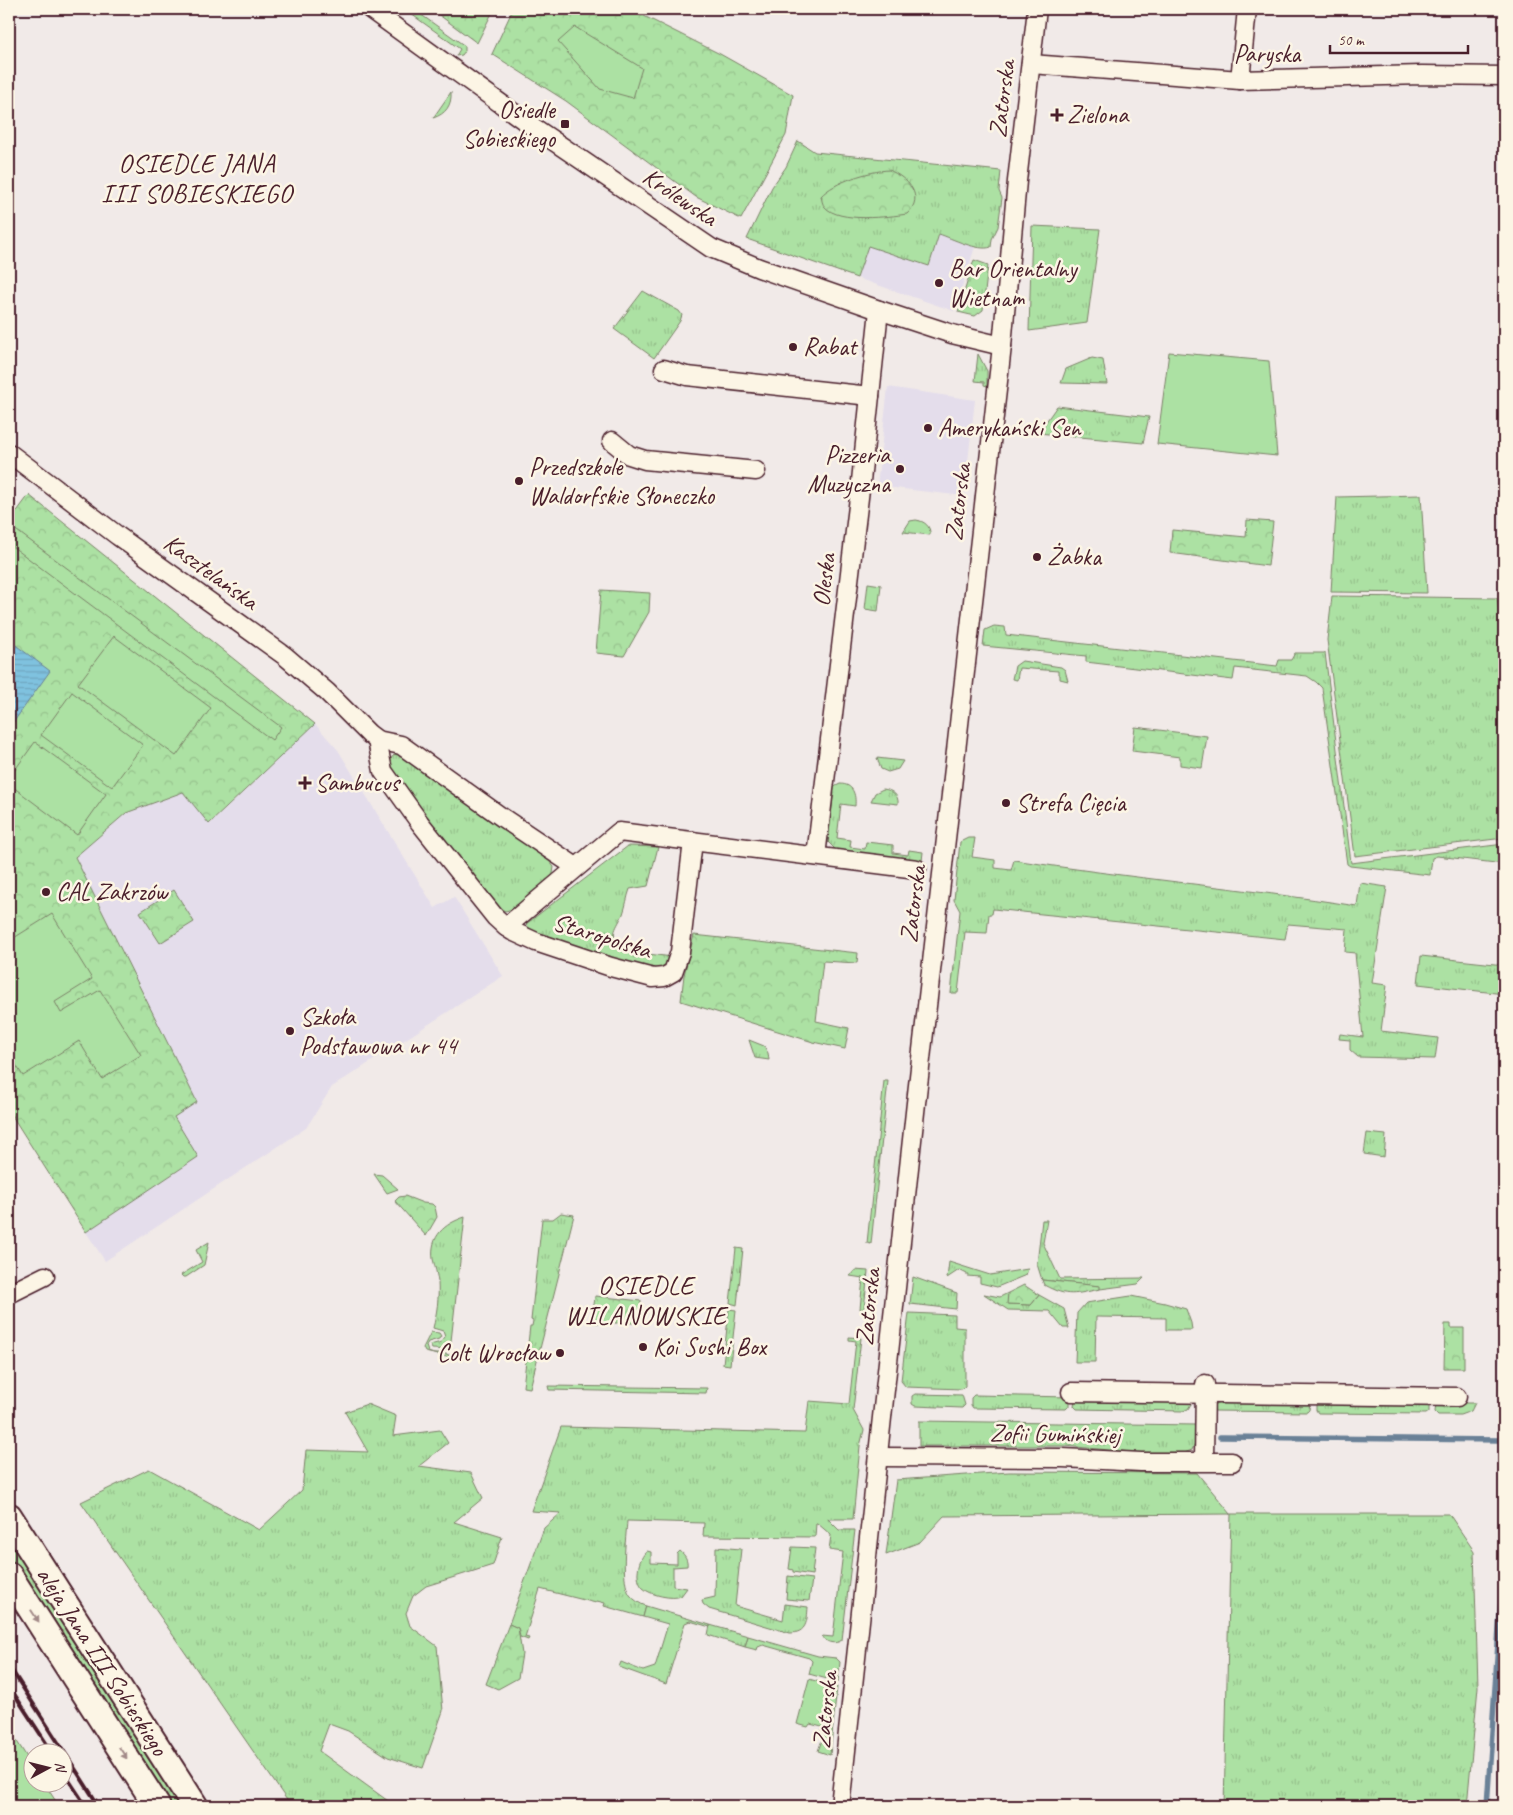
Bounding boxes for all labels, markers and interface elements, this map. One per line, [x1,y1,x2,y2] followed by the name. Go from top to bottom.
[1330,22,1468,54] scale bar
[1338,31,1365,50] text: 50 m
[1234,38,1302,70] street label: Paryska
[981,56,1023,139] street label: Zatorska
[462,94,557,155] place label: Osiedle Sobieskiego
[1067,99,1130,131] place label: Zielona
[1051,109,1063,121] marker: Zielona
[559,118,571,130] marker: Osiedle Sobieskiego
[101,147,295,210] district label: OSIEDLE JANA III SOBIESKIEGO
[637,160,725,235] street label: Królewska
[949,253,1079,314] place label: Bar Orientalny Wietnam
[933,277,945,289] marker: Bar Orientalny Wietnam
[803,331,859,363] place label: Rabat
[787,341,799,353] marker: Rabat
[938,412,1082,444] place label: Amerykański Sen
[922,422,934,434] marker: Amerykański Sen
[807,439,892,500] place label: Pizzeria Muzyczna
[529,451,715,512] place label: Przedszkole Waldorfskie Słoneczko
[937,459,979,542] street label: Zatorska
[894,463,906,475] marker: Pizzeria Muzyczna
[513,475,525,487] marker: Przedszkole Waldorfskie Słoneczko
[157,527,266,618] street label: Kasztelańska
[1047,541,1103,573] place label: Żabka
[805,550,843,608] street label: Oleska
[1031,551,1043,563] marker: Żabka
[315,767,402,799] place label: Sambucus
[299,777,311,789] marker: Sambucus
[1016,787,1128,819] place label: Strefa Cięcia
[1000,797,1012,809] marker: Strefa Cięcia
[892,861,934,944] street label: Zatorska
[56,876,169,908] place label: CAL Zakrzów
[40,886,52,898] marker: CAL Zakrzów
[549,906,657,967] street label: Staropolska
[300,1001,460,1062] place label: Szkoła Podstawowa nr 44
[284,1025,296,1037] marker: Szkoła Podstawowa nr 44
[848,1264,888,1347] street label: Zatorska
[565,1269,729,1332] district label: OSIEDLE WILANOWSKIE
[653,1331,768,1363] place label: Koi Sushi Box
[437,1337,552,1369] place label: Colt Wrocław
[637,1341,649,1353] marker: Koi Sushi Box
[554,1347,566,1359] marker: Colt Wrocław
[989,1417,1123,1451] street label: Zofii Gumińskiej
[29,1560,176,1763] street label: aleja Jana III Sobieskiego
[30,1610,40,1623] one-way arrow
[805,1667,845,1750] street label: Zatorska
[22,1742,72,1792] north arrow
[118,1746,128,1760] one-way arrow
[51,1761,70,1774] text: N

